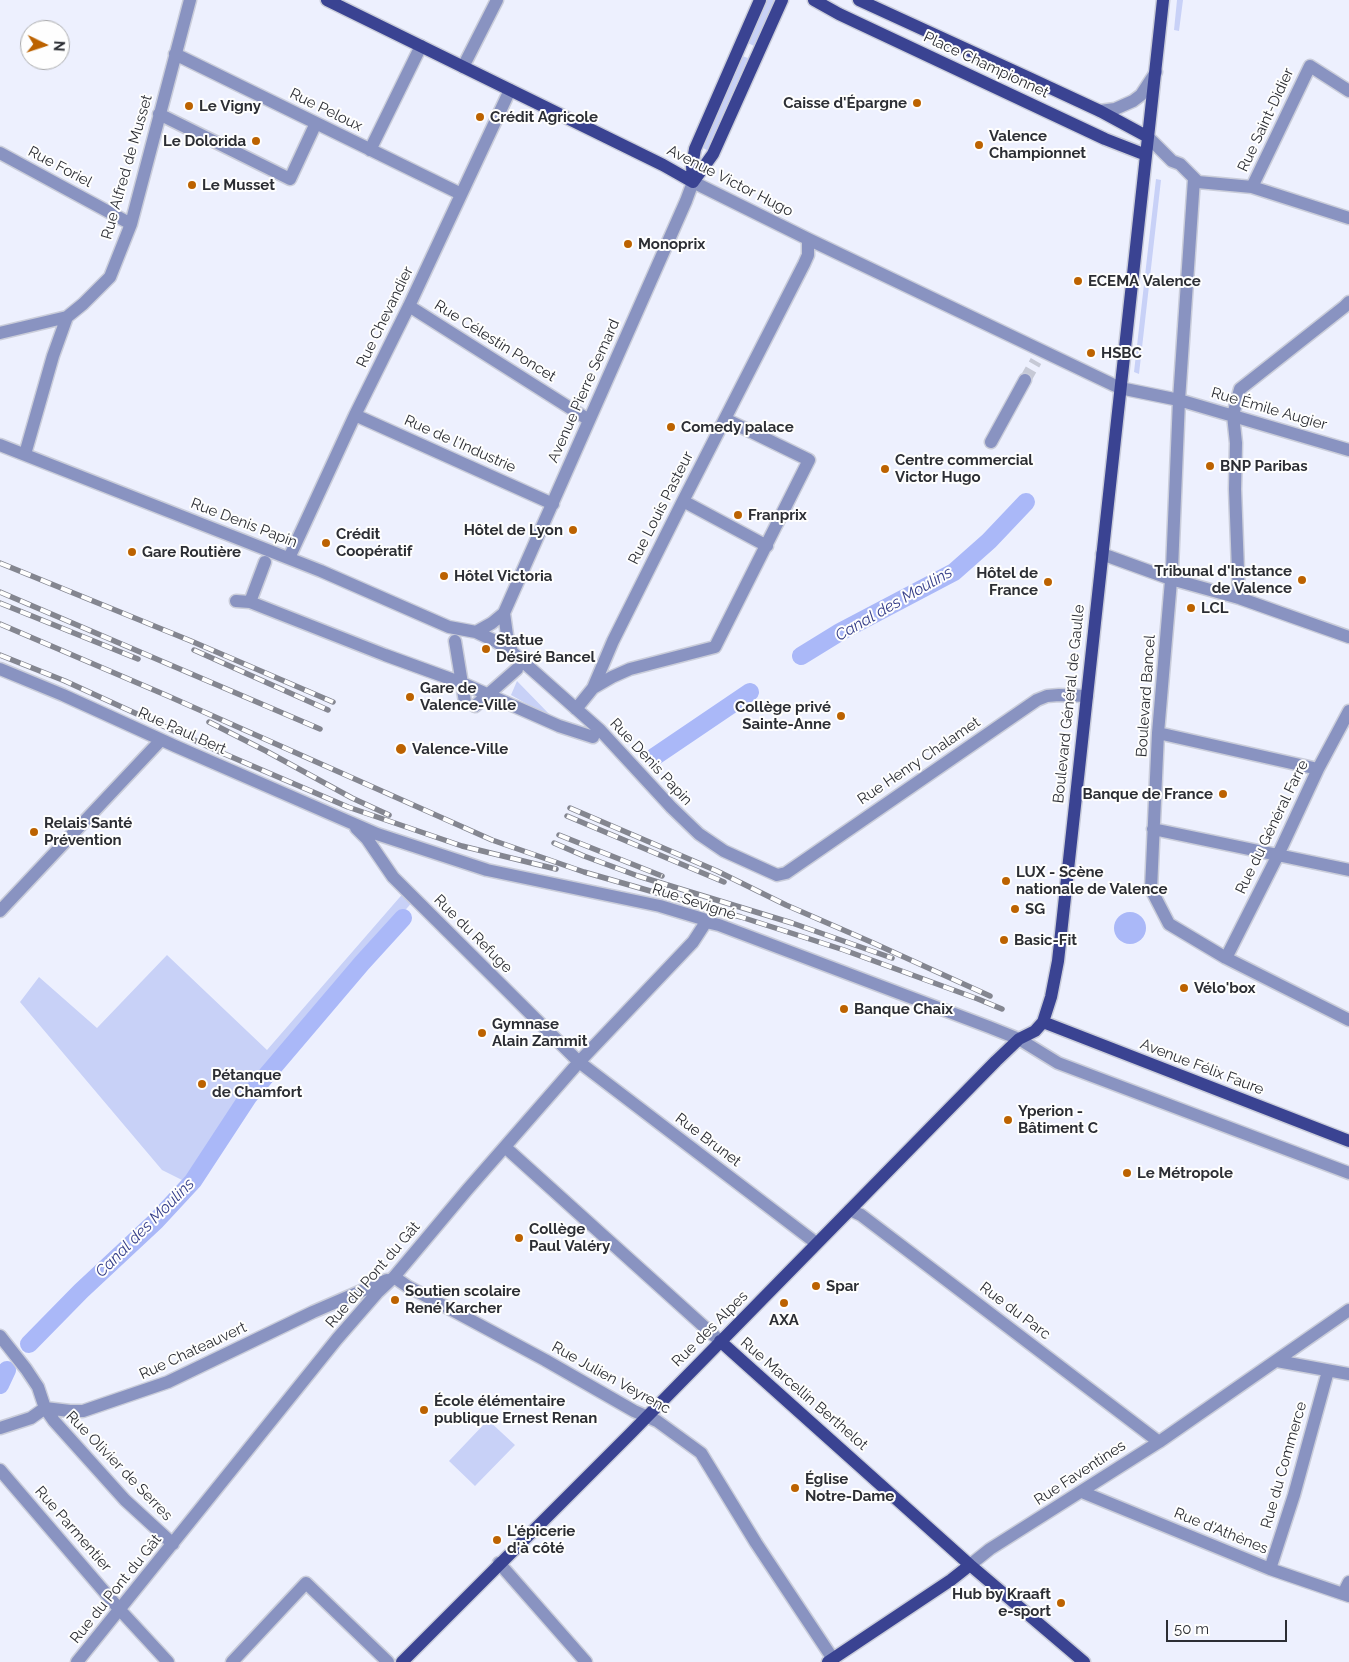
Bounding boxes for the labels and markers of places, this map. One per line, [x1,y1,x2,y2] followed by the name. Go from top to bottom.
[783,94,907,112] place label: Caisse d'Épargne
[199,97,261,115] place label: Le Vigny
[911,97,923,109] marker: Caisse d'Épargne
[183,100,195,112] marker: Le Vigny
[490,108,598,126] place label: Crédit Agricole
[474,111,486,123] marker: Crédit Agricole
[989,127,1086,162] place label: Valence Championnet
[163,132,246,150] place label: Le Dolorida
[250,135,262,147] marker: Le Dolorida
[973,139,985,151] marker: Valence Championnet
[202,176,275,194] place label: Le Musset
[186,179,198,191] marker: Le Musset
[638,235,705,253] place label: Monoprix
[622,238,634,250] marker: Monoprix
[1088,272,1201,290] place label: ECEMA Valence
[1072,275,1084,287] marker: ECEMA Valence
[1101,344,1142,362] place label: HSBC
[1085,347,1097,359] marker: HSBC
[681,418,794,436] place label: Comedy palace
[665,421,677,433] marker: Comedy palace
[895,451,1033,486] place label: Centre commercial Victor Hugo
[1220,457,1308,475] place label: BNP Paribas
[1204,460,1216,472] marker: BNP Paribas
[879,463,891,475] marker: Centre commercial Victor Hugo
[748,506,807,524] place label: Franprix
[732,509,744,521] marker: Franprix
[464,521,563,539] place label: Hôtel de Lyon
[567,524,579,536] marker: Hôtel de Lyon
[336,525,412,560] place label: Crédit Coopératif
[320,537,332,549] marker: Crédit Coopératif
[142,543,241,561] place label: Gare Routière
[126,546,138,558] marker: Gare Routière
[1154,562,1292,597] place label: Tribunal d'Instance de Valence
[976,564,1038,599] place label: Hôtel de France
[454,567,552,585] place label: Hôtel Victoria
[438,570,450,582] marker: Hôtel Victoria
[1296,574,1308,586] marker: Tribunal d'Instance de Valence
[1042,576,1054,588] marker: Hôtel de France
[1201,599,1229,617] place label: LCL
[1185,602,1197,614] marker: LCL
[496,631,595,666] place label: Statue Désiré Bancel
[480,643,492,655] marker: Statue Désiré Bancel
[420,679,516,714] place label: Gare de Valence-Ville
[404,691,416,703] marker: Gare de Valence-Ville
[735,698,831,733] place label: Collège privé Sainte-Anne
[835,710,847,722] marker: Collège privé Sainte-Anne
[412,740,508,758] place label: Valence-Ville
[394,742,408,756] marker: Valence-Ville
[1082,785,1213,803] place label: Banque de France
[1217,788,1229,800] marker: Banque de France
[44,814,132,849] place label: Relais Santé Prévention
[28,826,40,838] marker: Relais Santé Prévention
[1016,863,1168,898] place label: LUX - Scène nationale de Valence
[1000,875,1012,887] marker: LUX - Scène nationale de Valence
[1025,900,1045,918] place label: SG
[1009,903,1021,915] marker: SG
[1014,931,1077,949] place label: Basic-Fit
[998,934,1010,946] marker: Basic-Fit
[1194,979,1255,997] place label: Vélo'box
[1178,982,1190,994] marker: Vélo'box
[854,1000,953,1018] place label: Banque Chaix
[838,1003,850,1015] marker: Banque Chaix
[492,1015,587,1050] place label: Gymnase Alain Zammit
[476,1027,488,1039] marker: Gymnase Alain Zammit
[212,1066,302,1101] place label: Pétanque de Chamfort
[196,1078,208,1090] marker: Pétanque de Chamfort
[1018,1102,1098,1137] place label: Yperion - Bâtiment C
[1002,1114,1014,1126] marker: Yperion - Bâtiment C
[1137,1164,1233,1182] place label: Le Métropole
[1121,1167,1133,1179] marker: Le Métropole
[529,1220,610,1255] place label: Collège Paul Valéry
[513,1232,525,1244] marker: Collège Paul Valéry
[826,1277,859,1295] place label: Spar
[810,1280,822,1292] marker: Spar
[405,1282,521,1317] place label: Soutien scolaire René Karcher
[389,1294,401,1306] marker: Soutien scolaire René Karcher
[778,1297,790,1309] marker: AXA
[769,1311,799,1329] place label: AXA
[434,1392,597,1427] place label: École élémentaire publique Ernest Renan
[418,1404,430,1416] marker: École élémentaire publique Ernest Renan
[805,1470,894,1505] place label: Église Notre-Dame
[789,1482,801,1494] marker: Église Notre-Dame
[507,1522,575,1557] place label: L'épicerie d'à côté
[491,1534,503,1546] marker: L'épicerie d'à côté
[952,1585,1051,1620] place label: Hub by Kraaft e-sport
[1055,1597,1067,1609] marker: Hub by Kraaft e-sport

